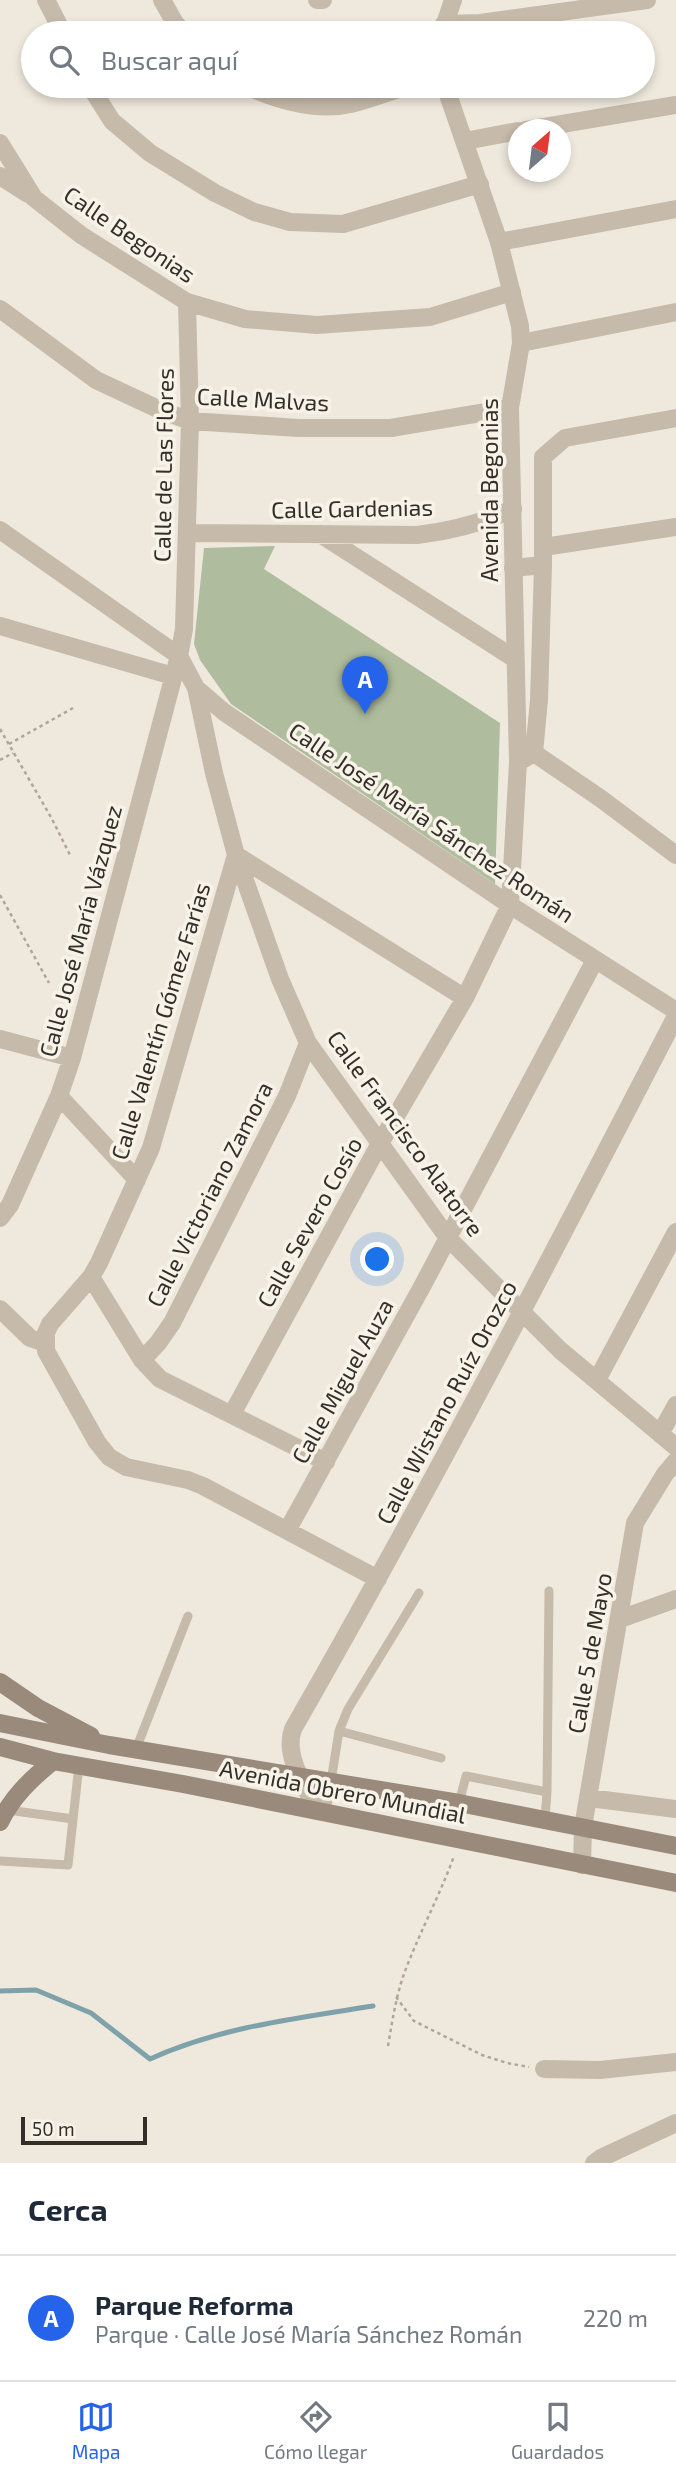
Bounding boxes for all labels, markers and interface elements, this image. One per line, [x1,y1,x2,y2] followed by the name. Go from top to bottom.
[21,21,655,98] search box
[45,41,83,79] icon: search
[101,44,238,75] text: Buscar aquí
[508,119,571,182] north arrow
[59,180,201,288] street label: Calle Begonias
[147,368,179,562] street label: Calle de Las Flores
[196,382,330,416] street label: Calle Malvas
[475,398,503,582] street label: Avenida Begonias
[271,493,433,523] street label: Calle Gardenias
[342,656,388,714] pin: A
[284,716,580,928] street label: Calle José María Sánchez Román
[33,802,127,1060] street label: Calle José María Vázquez
[104,879,216,1163] street label: Calle Valentín Gómez Farías
[322,1025,490,1241] street label: Calle Francisco Alatorre
[140,1077,278,1311] street label: Calle Victoriano Zamora
[251,1132,367,1312] street label: Calle Severo Cosío
[360,1242,394,1276] your location
[370,1275,522,1529] street label: Calle Wistano Ruíz Orozco
[285,1294,399,1468] street label: Calle Miguel Auza
[561,1570,617,1736] street label: Calle 5 de Mayo
[218,1753,469,1829] street label: Avenida Obrero Mundial
[21,2114,147,2146] scale bar
[32,2117,75,2140] text: 50 m
[28,2191,108,2227] text: Cerca
[95,2289,294,2320] text: Parque Reforma
[43,2304,59,2332] text: A
[583,2304,648,2332] text: 220 m
[95,2320,522,2348] text: Parque · Calle José María Sánchez Román
[72,2398,120,2463] tab: Mapa
[264,2398,367,2463] tab: Cómo llegar
[511,2398,604,2463] tab: Guardados

